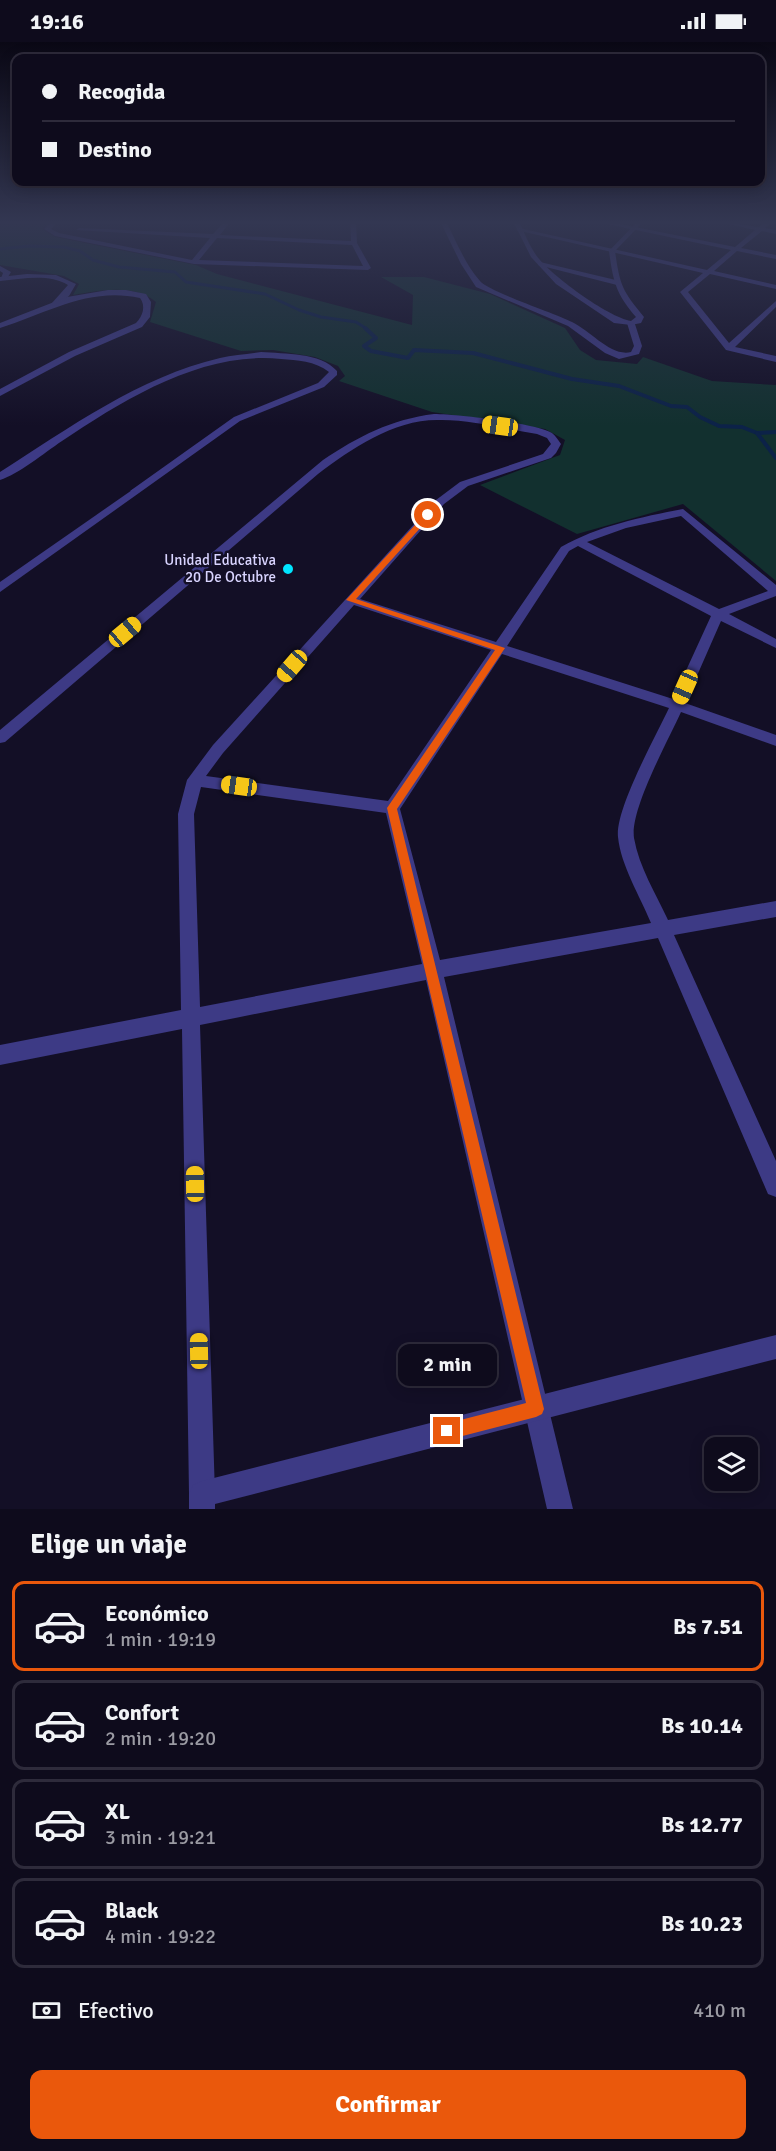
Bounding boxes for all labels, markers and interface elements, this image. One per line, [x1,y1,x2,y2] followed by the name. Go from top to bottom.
[30,8,84,35] text: 19:16
[78,78,165,105] text: Recogida
[78,136,152,163] text: Destino
[481,415,519,437] car
[414,501,441,528] route start
[164,551,276,586] place label: Unidad Educativa 20 De Octubre
[281,562,295,576] marker: Unidad Educativa 20 De Octubre
[105,614,145,650] car
[273,647,311,685] car
[669,667,701,707] car
[220,775,258,797] car
[186,1166,204,1202] car
[190,1333,208,1369] car
[398,1344,496,1386] callout: 2 min
[423,1352,472,1377] text: 2 min
[433,1417,460,1444] route end
[704,1437,758,1491] map controls
[704,1437,758,1491] button: layers
[30,1528,187,1561] text: Elige un viaje
[33,1599,87,1653] icon: car
[105,1600,209,1627] text: Económico
[673,1613,743,1640] text: Bs 7.51
[105,1627,216,1652] text: 1 min · 19:19
[33,1698,87,1752] icon: car
[105,1699,179,1726] text: Confort
[661,1712,743,1739] text: Bs 10.14
[105,1726,216,1751] text: 2 min · 19:20
[33,1797,87,1851] icon: car
[105,1798,130,1825] text: XL
[661,1811,743,1838] text: Bs 12.77
[105,1825,216,1850] text: 3 min · 19:21
[33,1896,87,1950] icon: car
[105,1897,159,1924] text: Black
[661,1910,743,1937] text: Bs 10.23
[105,1924,216,1949] text: 4 min · 19:22
[30,1994,63,2027] icon: cash
[78,1997,154,2024] text: Efectivo
[693,1998,746,2023] text: 410 m
[30,2070,746,2139] button: Confirmar

